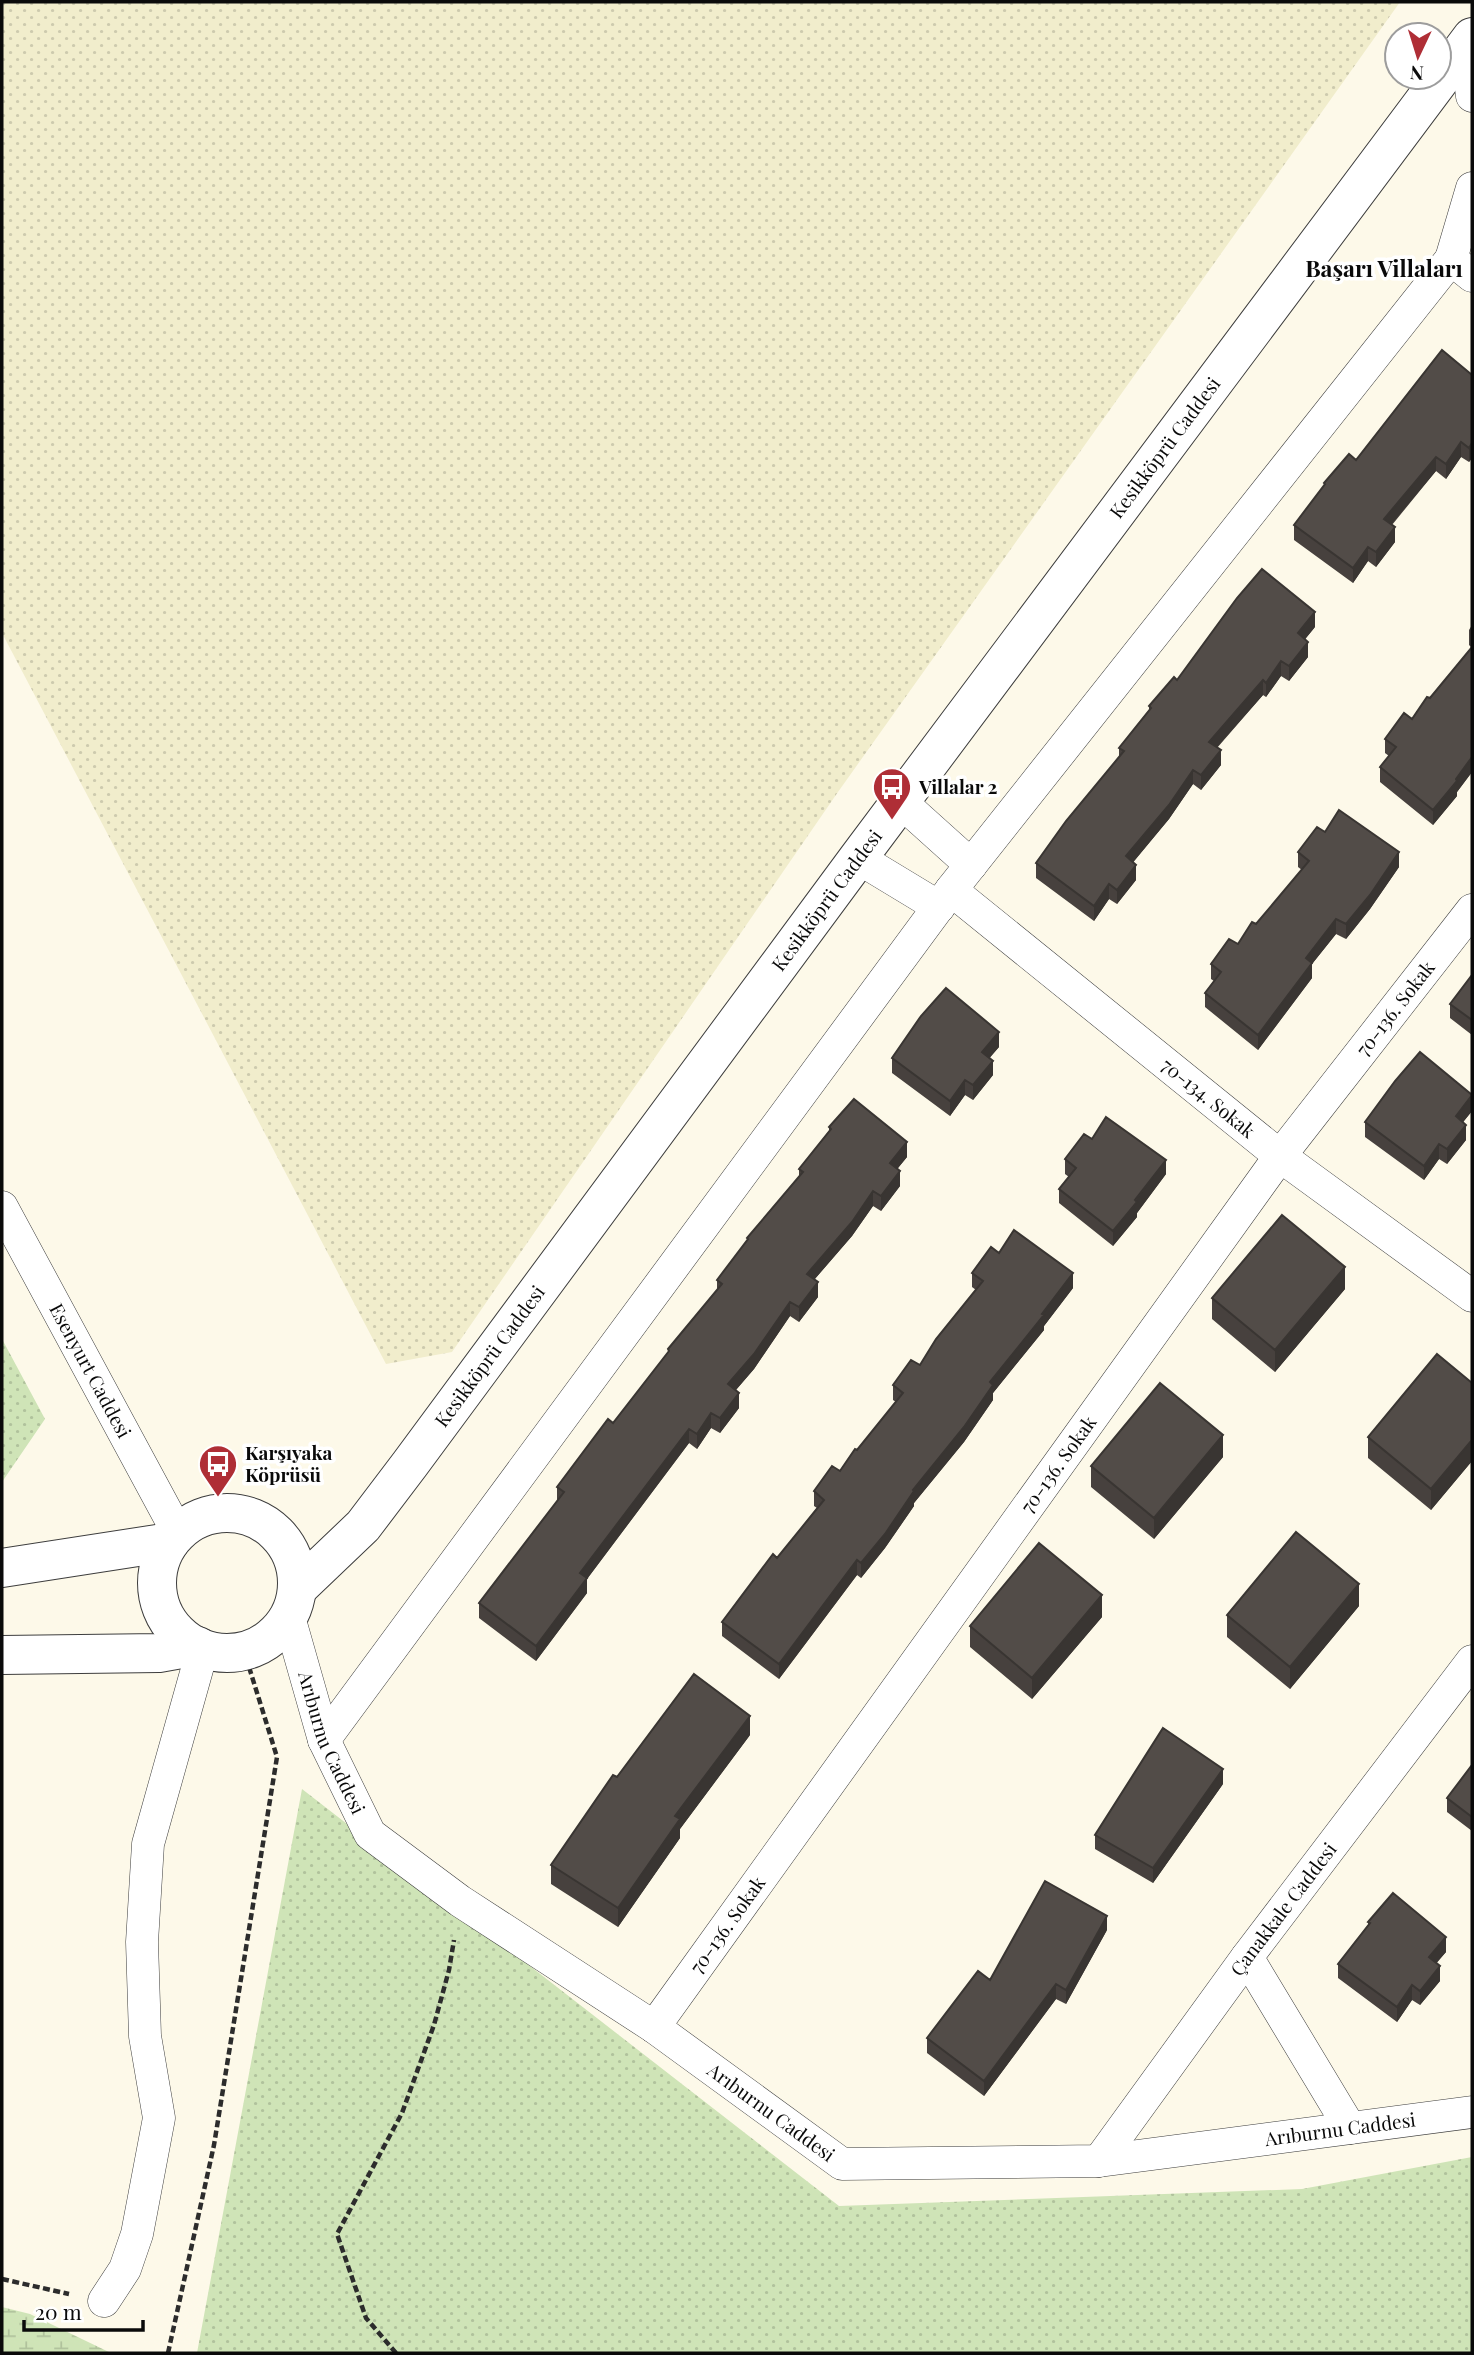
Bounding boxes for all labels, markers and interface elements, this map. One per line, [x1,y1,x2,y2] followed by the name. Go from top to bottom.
[1383,21,1453,91] north arrow
[1409,60,1424,87] text: N
[1305,252,1463,283] district label: Başarı Villaları
[1103,371,1226,523] street label: Kesikköprü Caddesi
[871,766,913,821] bus stop icon: Villalar 2
[918,773,997,799] place label: Villalar 2
[765,823,887,976] street label: Kesikköprü Caddesi
[1349,954,1440,1061] street label: 70-136. Sokak
[1157,1052,1262,1143] street label: 70-134. Sokak
[428,1279,550,1432] street label: Kesikköprü Caddesi
[44,1298,138,1443] street label: Esenyurt Caddesi
[1014,1409,1102,1518] street label: 70-136. Sokak
[245,1439,333,1487] place label: Karşıyaka Köprüsü
[197,1443,239,1498] bus stop icon: Karşıyaka Köprüsü
[293,1667,372,1818] street label: Arıburnu Caddesi
[1224,1836,1342,1981] street label: Çanakkale Caddesi
[683,1870,771,1978] street label: 70-136. Sokak
[702,2056,841,2167] street label: Arıburnu Caddesi
[1262,2105,1417,2151] street label: Arıburnu Caddesi
[24,2288,144,2332] scale bar
[35,2297,82,2325] text: 20 m

